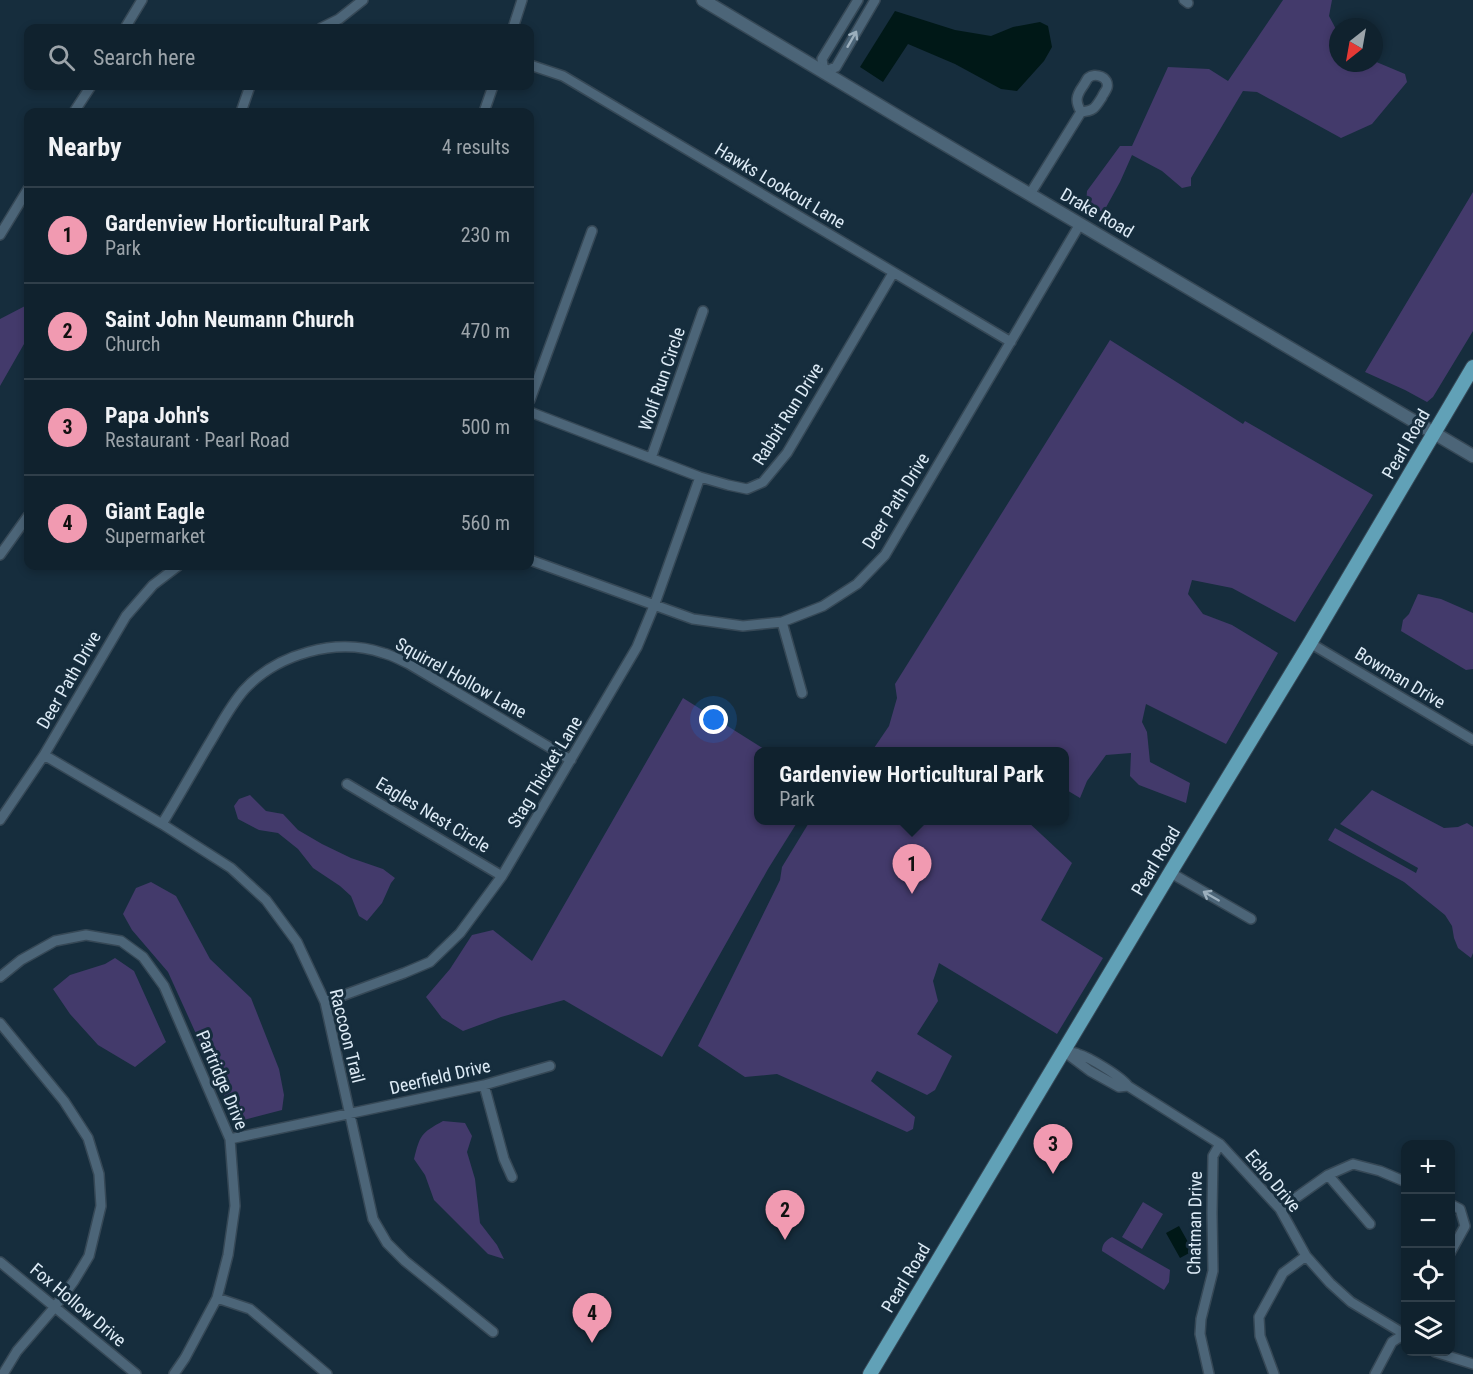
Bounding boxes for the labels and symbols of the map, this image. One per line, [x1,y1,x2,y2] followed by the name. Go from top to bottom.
[1329,18,1383,72] north arrow
[846,31,858,48] one-way arrow
[711,138,849,233] street label: Hawks Lookout Lane
[1057,183,1137,242] street label: Drake Road
[634,324,689,433] street label: Wolf Run Circle
[748,359,827,469] street label: Rabbit Run Drive
[1377,405,1434,482] street label: Pearl Road
[858,449,933,553] street label: Deer Path Drive
[32,627,105,732] street label: Deer Path Drive
[392,633,530,722] street label: Squirrel Hollow Lane
[1351,642,1449,713] street label: Bowman Drive
[699,705,728,734] your location
[503,712,586,831] street label: Stag Thicket Lane
[372,772,494,857] street label: Eagles Nest Circle
[1127,822,1184,899] street label: Pearl Road
[892,844,932,894] pin: 1
[1203,890,1220,902] one-way arrow
[326,987,369,1085] street label: Raccoon Trail
[192,1027,253,1133] street label: Partridge Drive
[387,1055,492,1098] street label: Deerfield Drive
[1034,1124,1072,1174] pin: 3
[1241,1145,1305,1216] street label: Echo Drive
[1183,1171,1206,1275] street label: Chatman Drive
[766,1190,804,1240] pin: 2
[877,1239,934,1316] street label: Pearl Road
[26,1258,130,1351] street label: Fox Hollow Drive
[572,1294,612,1343] pin: 4

